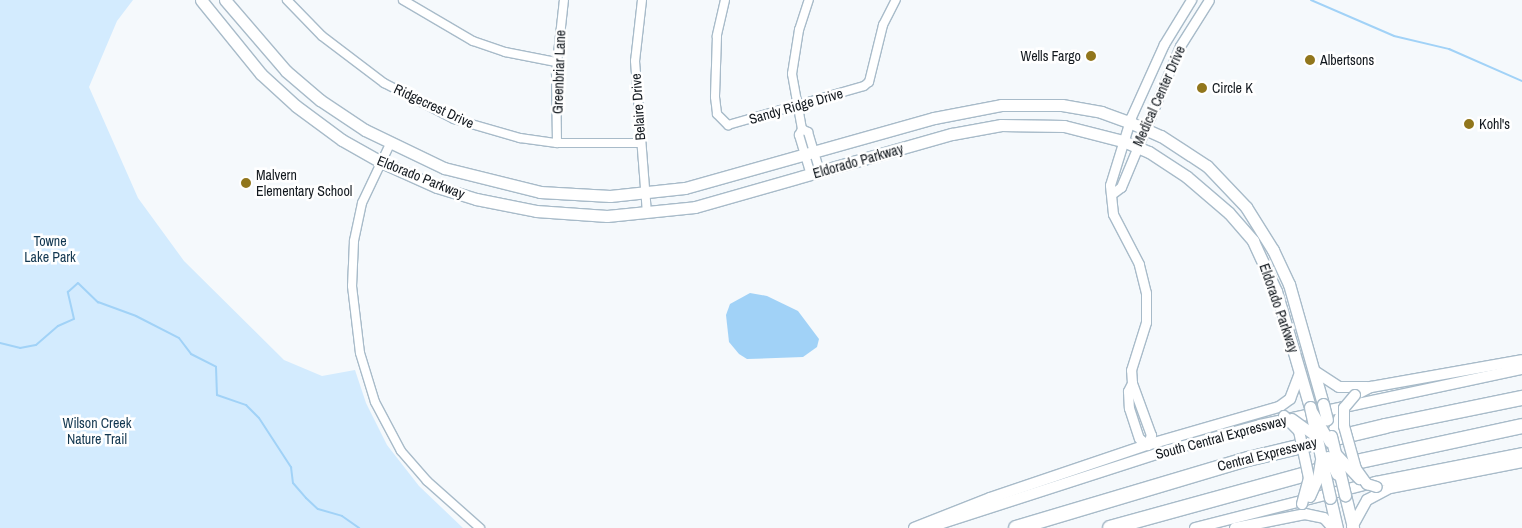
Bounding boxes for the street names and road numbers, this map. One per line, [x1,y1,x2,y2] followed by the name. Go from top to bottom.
[549,30,569,114] street label: Greenbriar Lane
[1129,43,1189,149] street label: Medical Center Drive
[627,73,649,141] street label: Belaire Drive
[391,80,477,132] street label: Ridgecrest Drive
[747,85,845,127] street label: Sandy Ridge Drive
[811,140,905,182] street label: Eldorado Parkway
[375,152,467,202] street label: Eldorado Parkway
[1256,261,1302,355] street label: Eldorado Parkway
[1153,411,1289,463] street label: South Central Expressway
[1215,434,1319,474] street label: Central Expressway

